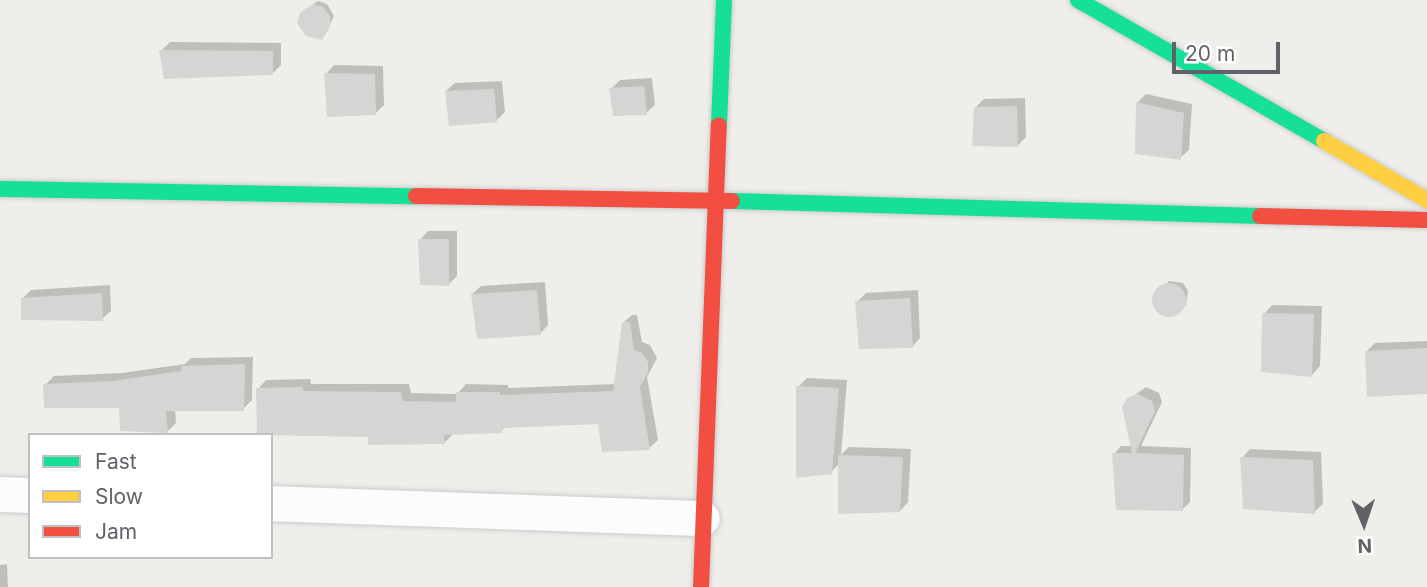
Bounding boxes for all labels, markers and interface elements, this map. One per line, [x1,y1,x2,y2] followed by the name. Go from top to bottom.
[1175,28,1284,72] scale bar
[1185,41,1235,66] text: 20 m
[28,433,273,559] legend
[95,449,137,474] text: Fast
[95,484,143,509] text: Slow
[1329,489,1399,559] north arrow
[95,519,137,544] text: Jam
[1357,534,1372,557] text: N

